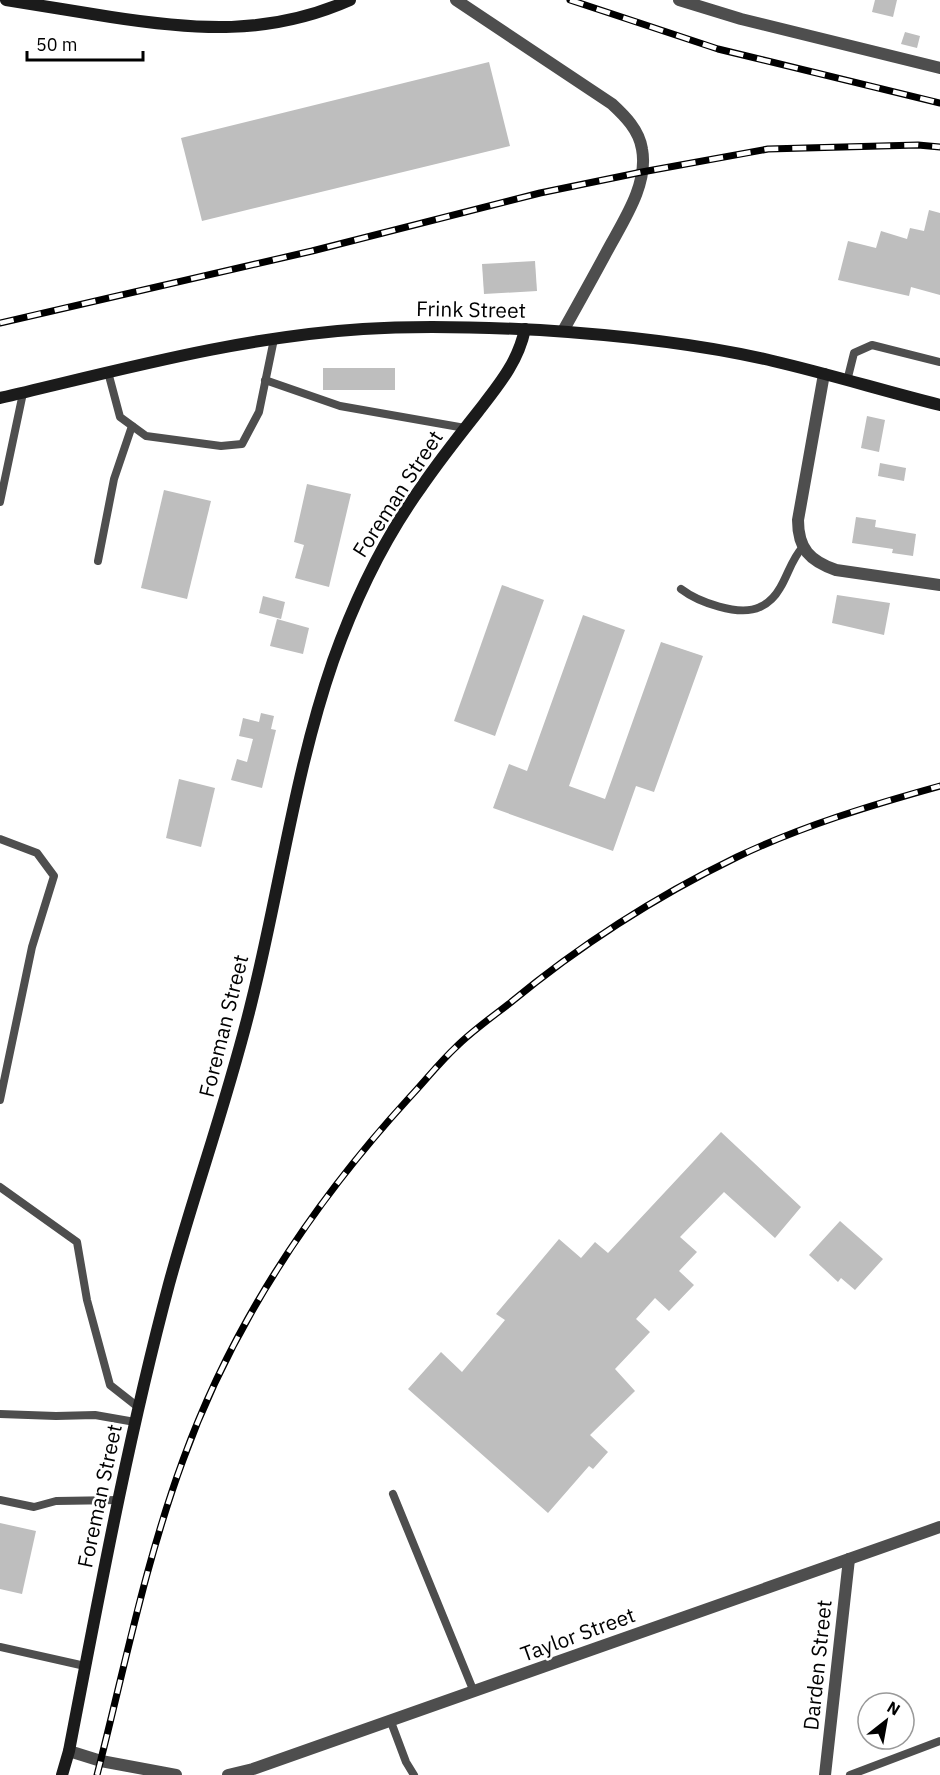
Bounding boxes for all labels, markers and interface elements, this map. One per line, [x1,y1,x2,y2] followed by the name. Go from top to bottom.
[27,24,142,62] scale bar
[36,33,78,56] text: 50 m
[416,294,526,324] street label: Frink Street
[346,425,449,562] street label: Foreman Street
[192,951,254,1100] street label: Foreman Street
[70,1421,128,1570] street label: Foreman Street
[796,1598,838,1732] street label: Darden Street
[517,1600,639,1668] street label: Taylor Street
[856,1691,916,1751] north arrow
[884,1697,904,1720] text: N

